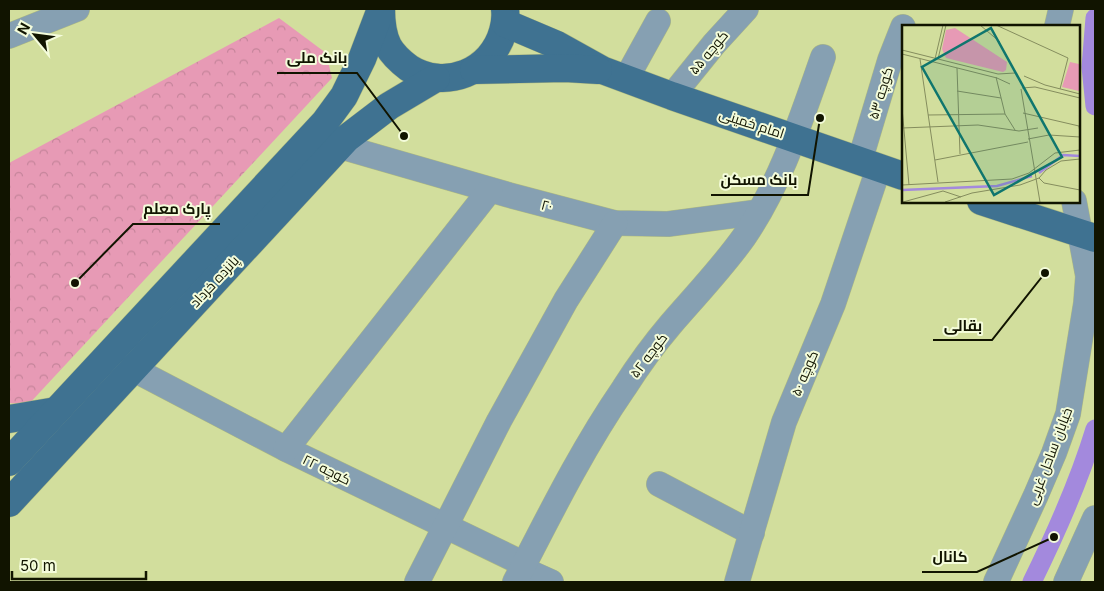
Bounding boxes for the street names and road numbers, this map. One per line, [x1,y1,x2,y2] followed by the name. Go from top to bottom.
[685,27,733,79] street label: کوچه ۵۵
[864,65,898,122] street label: کوچه ۵۳
[717,104,787,143] street label: امام خمینی
[540,195,554,215] street label: ۲۰
[186,252,244,312] street label: پانزده خرداد
[626,329,672,382] street label: کوچه ۵۲
[787,348,823,399] street label: کوچه ۵۰
[1023,405,1075,507] street label: خیابان ساحل غربی
[299,450,354,490] street label: کوچه ۲۲

